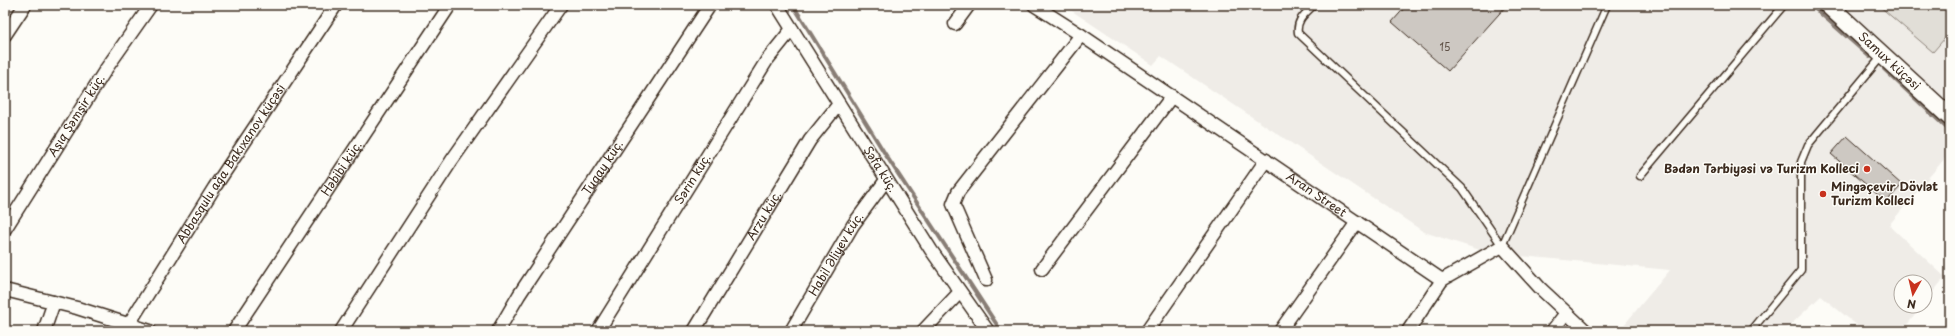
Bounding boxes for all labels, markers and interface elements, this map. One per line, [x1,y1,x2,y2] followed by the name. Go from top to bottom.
[1855,27,1925,94] street label: Samux küçəsi
[1440,39,1450,54] house number: 15
[43,70,109,160] street label: Aşıq Şəmşir küç.
[172,80,289,246] street label: Abbasqulu ağa Bakıxanov küçəsi
[577,136,627,199] street label: Tuqay küç.
[316,137,366,199] street label: Həbibi küç.
[860,142,902,195] street label: Şəfa küç.
[669,150,715,207] street label: Sərin küç.
[1664,159,1859,177] place label: Bədən Tərbiyəsi və Turizm Kolleci
[1862,164,1872,174] marker: Bədən Tərbiyəsi və Turizm Kolleci
[1283,167,1351,221] street label: Aran Street
[1831,177,1938,209] place label: Mingəçevir Dövlət Turizm Kolleci
[741,187,785,243] street label: Arzu küç.
[1818,189,1828,199] marker: Mingəçevir Dövlət Turizm Kolleci
[803,208,867,299] street label: Habil Əliyev küç.
[1893,274,1933,314] north arrow
[1906,295,1917,313] text: N

